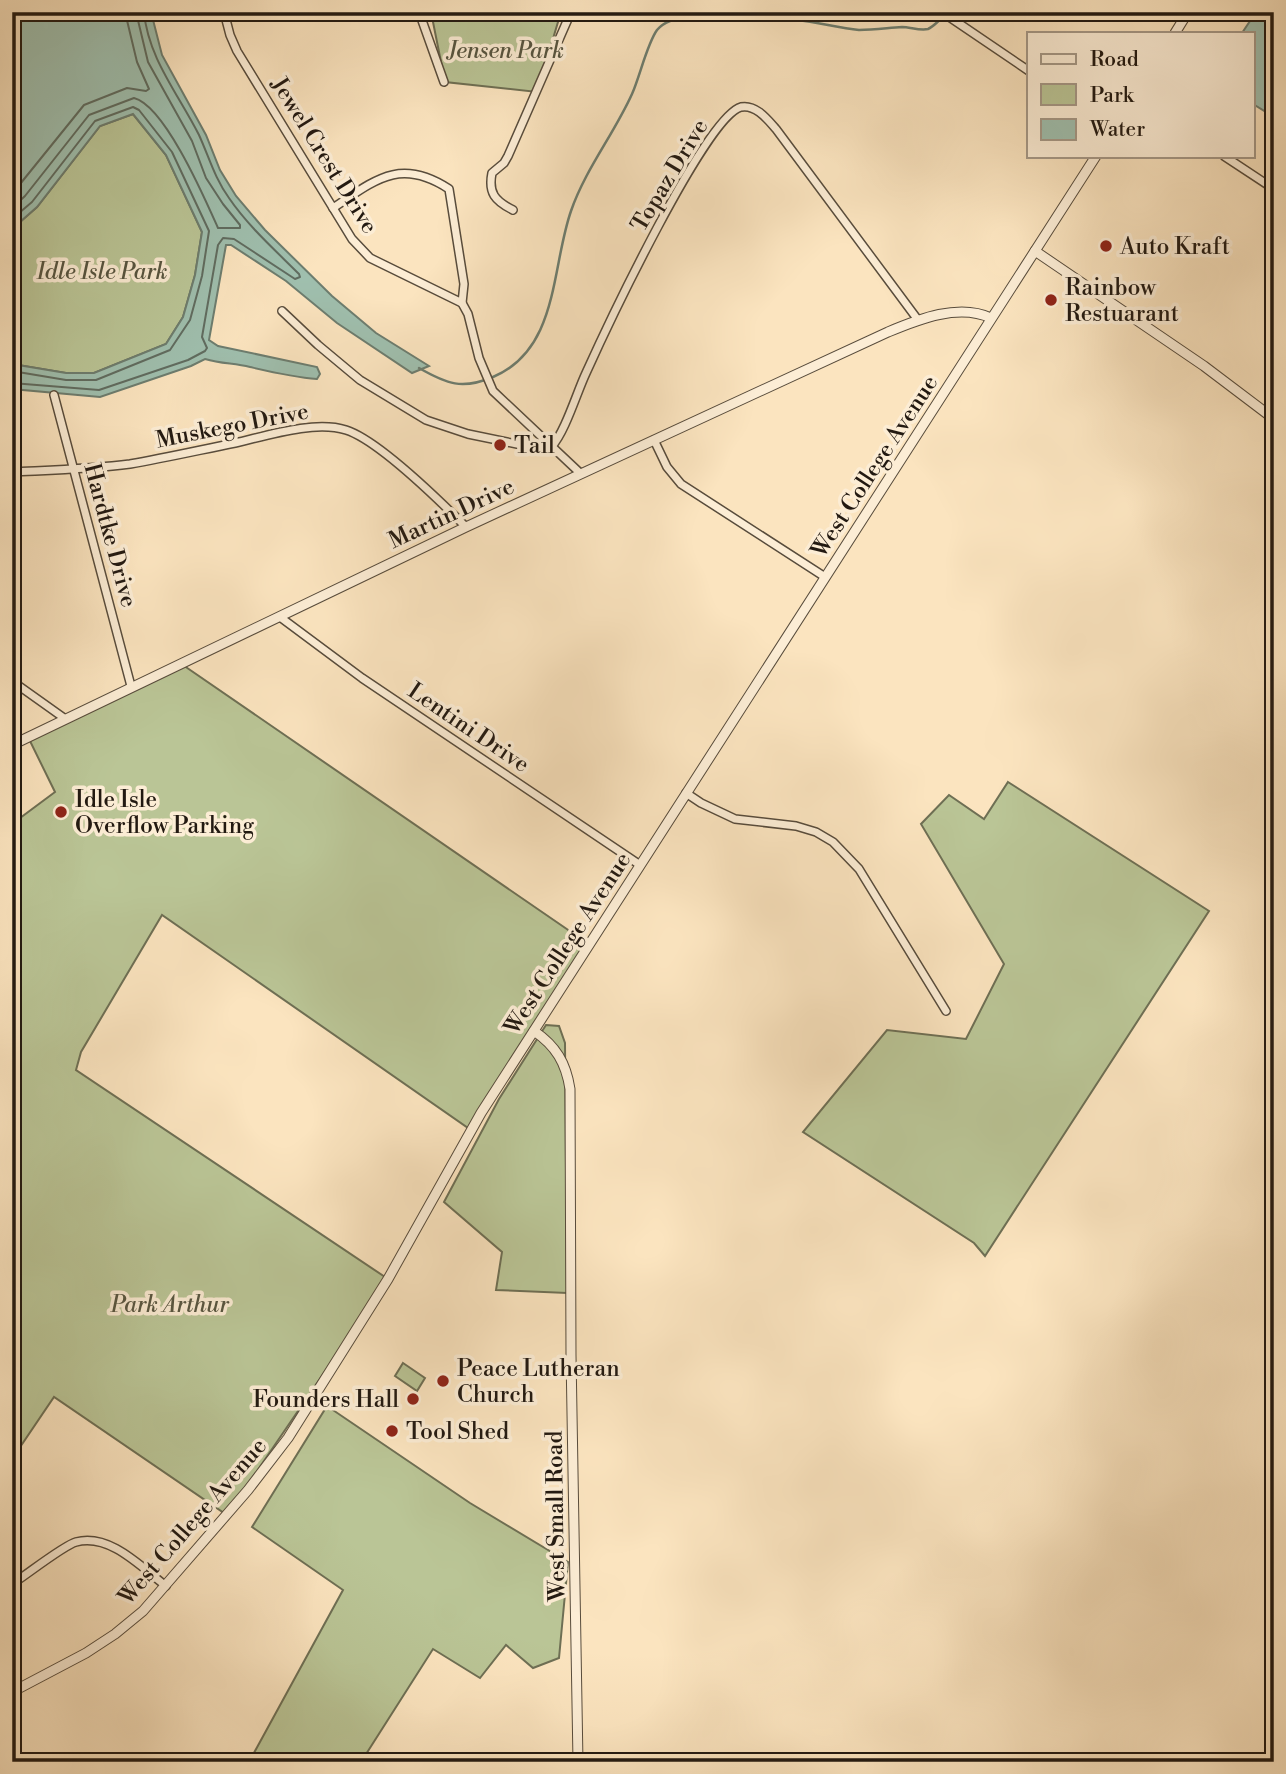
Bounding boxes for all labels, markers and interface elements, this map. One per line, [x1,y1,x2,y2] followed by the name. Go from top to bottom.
[1027,32,1254,158] legend
[445,37,564,65] park label: Jensen Park
[1090,47,1139,73] text: Road
[264,71,383,239] street label: Jewel Crest Drive
[1090,83,1135,109] text: Park
[625,114,714,237] street label: Topaz Drive
[1089,117,1145,143] text: Water
[1119,233,1230,261] place label: Auto Kraft
[1098,238,1114,254] marker: Auto Kraft
[35,258,168,286] park label: Idle Isle Park
[1065,274,1179,328] place label: Rainbow Restuarant
[1043,292,1059,308] marker: Rainbow Restuarant
[805,370,944,564] street label: West College Avenue
[153,397,311,455] street label: Muskego Drive
[514,432,555,460] place label: Tail
[492,437,508,453] marker: Tail
[77,460,143,610] street label: Hardtke Drive
[384,473,519,555] street label: Martin Drive
[402,677,535,779] street label: Lentini Drive
[75,786,254,840] place label: Idle Isle Overflow Parking
[53,804,69,820] marker: Idle Isle Overflow Parking
[498,847,637,1041] street label: West College Avenue
[110,1291,230,1319] park label: Park Arthur
[457,1355,620,1409] place label: Peace Lutheran Church
[435,1373,451,1389] marker: Peace Lutheran Church
[253,1386,399,1414] place label: Founders Hall
[405,1391,421,1407] marker: Founders Hall
[406,1418,509,1446] place label: Tool Shed
[384,1423,400,1439] marker: Tool Shed
[541,1430,572,1603] street label: West Small Road
[112,1433,273,1612] street label: West College Avenue

